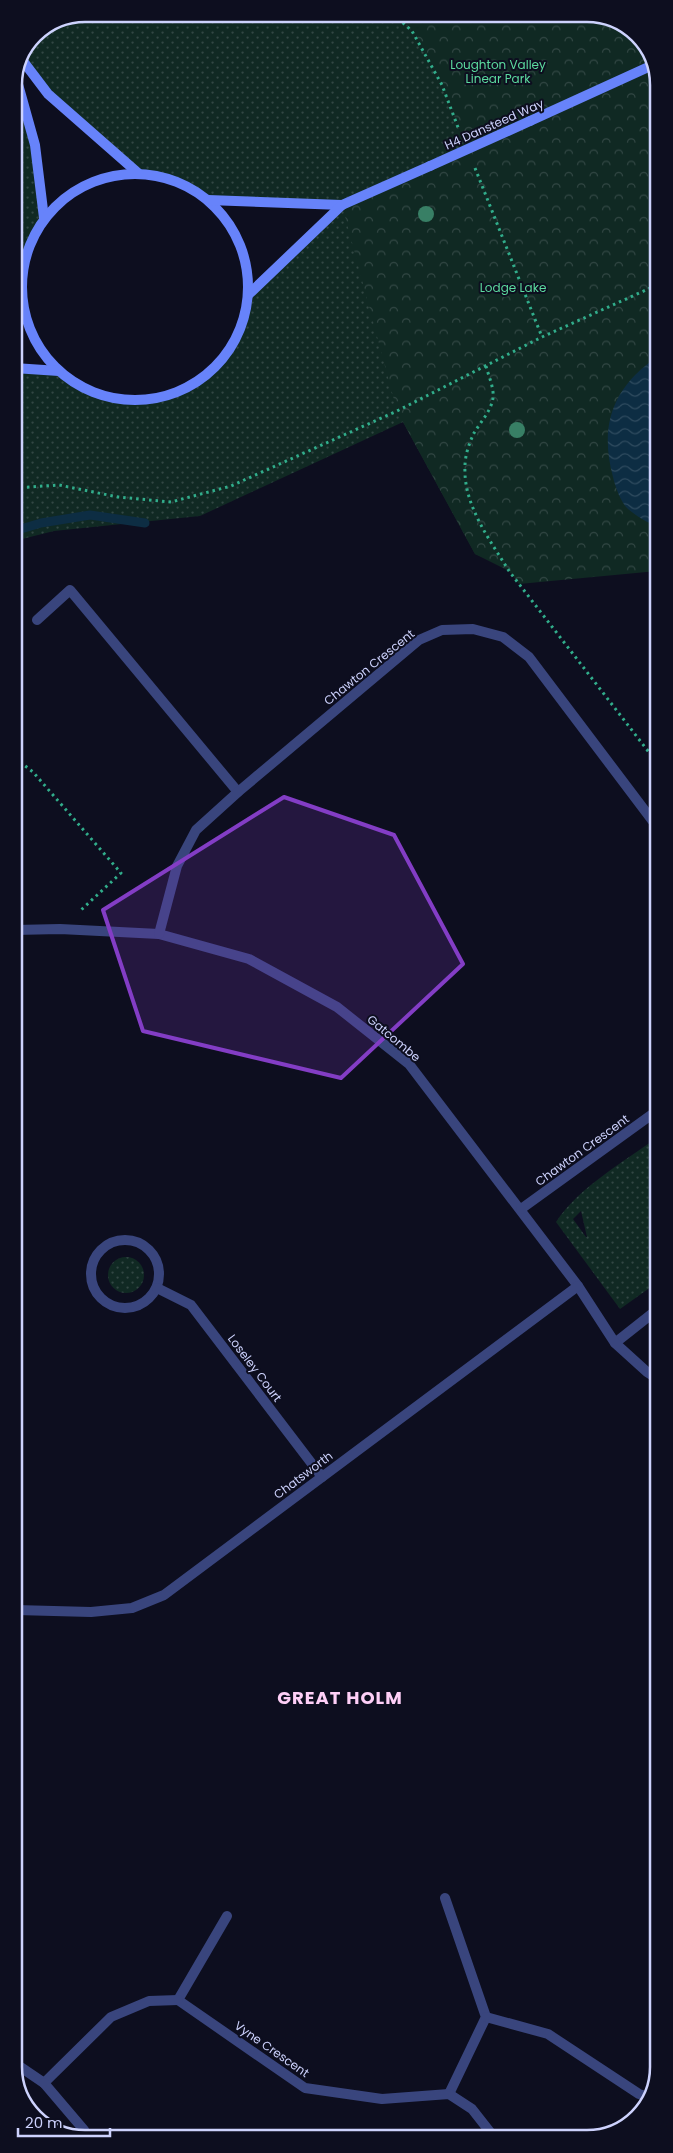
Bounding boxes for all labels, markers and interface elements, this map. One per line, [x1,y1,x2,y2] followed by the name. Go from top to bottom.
[450,56,546,87] park label: Loughton Valley Linear Park
[442,94,546,153] street label: H4 Dansteed Way
[480,279,546,296] park label: Lodge Lake
[320,625,418,709] street label: Chawton Crescent
[364,1011,424,1065] street label: Gatcombe
[532,1110,632,1190] street label: Chawton Crescent
[224,1331,286,1405] street label: Loseley Court
[270,1447,336,1503] street label: Chatsworth
[277,1685,403,1710] district label: GREAT HOLM
[231,2017,313,2081] street label: Vyne Crescent
[18,2106,110,2138] scale bar
[25,2112,63,2133] text: 20 m

